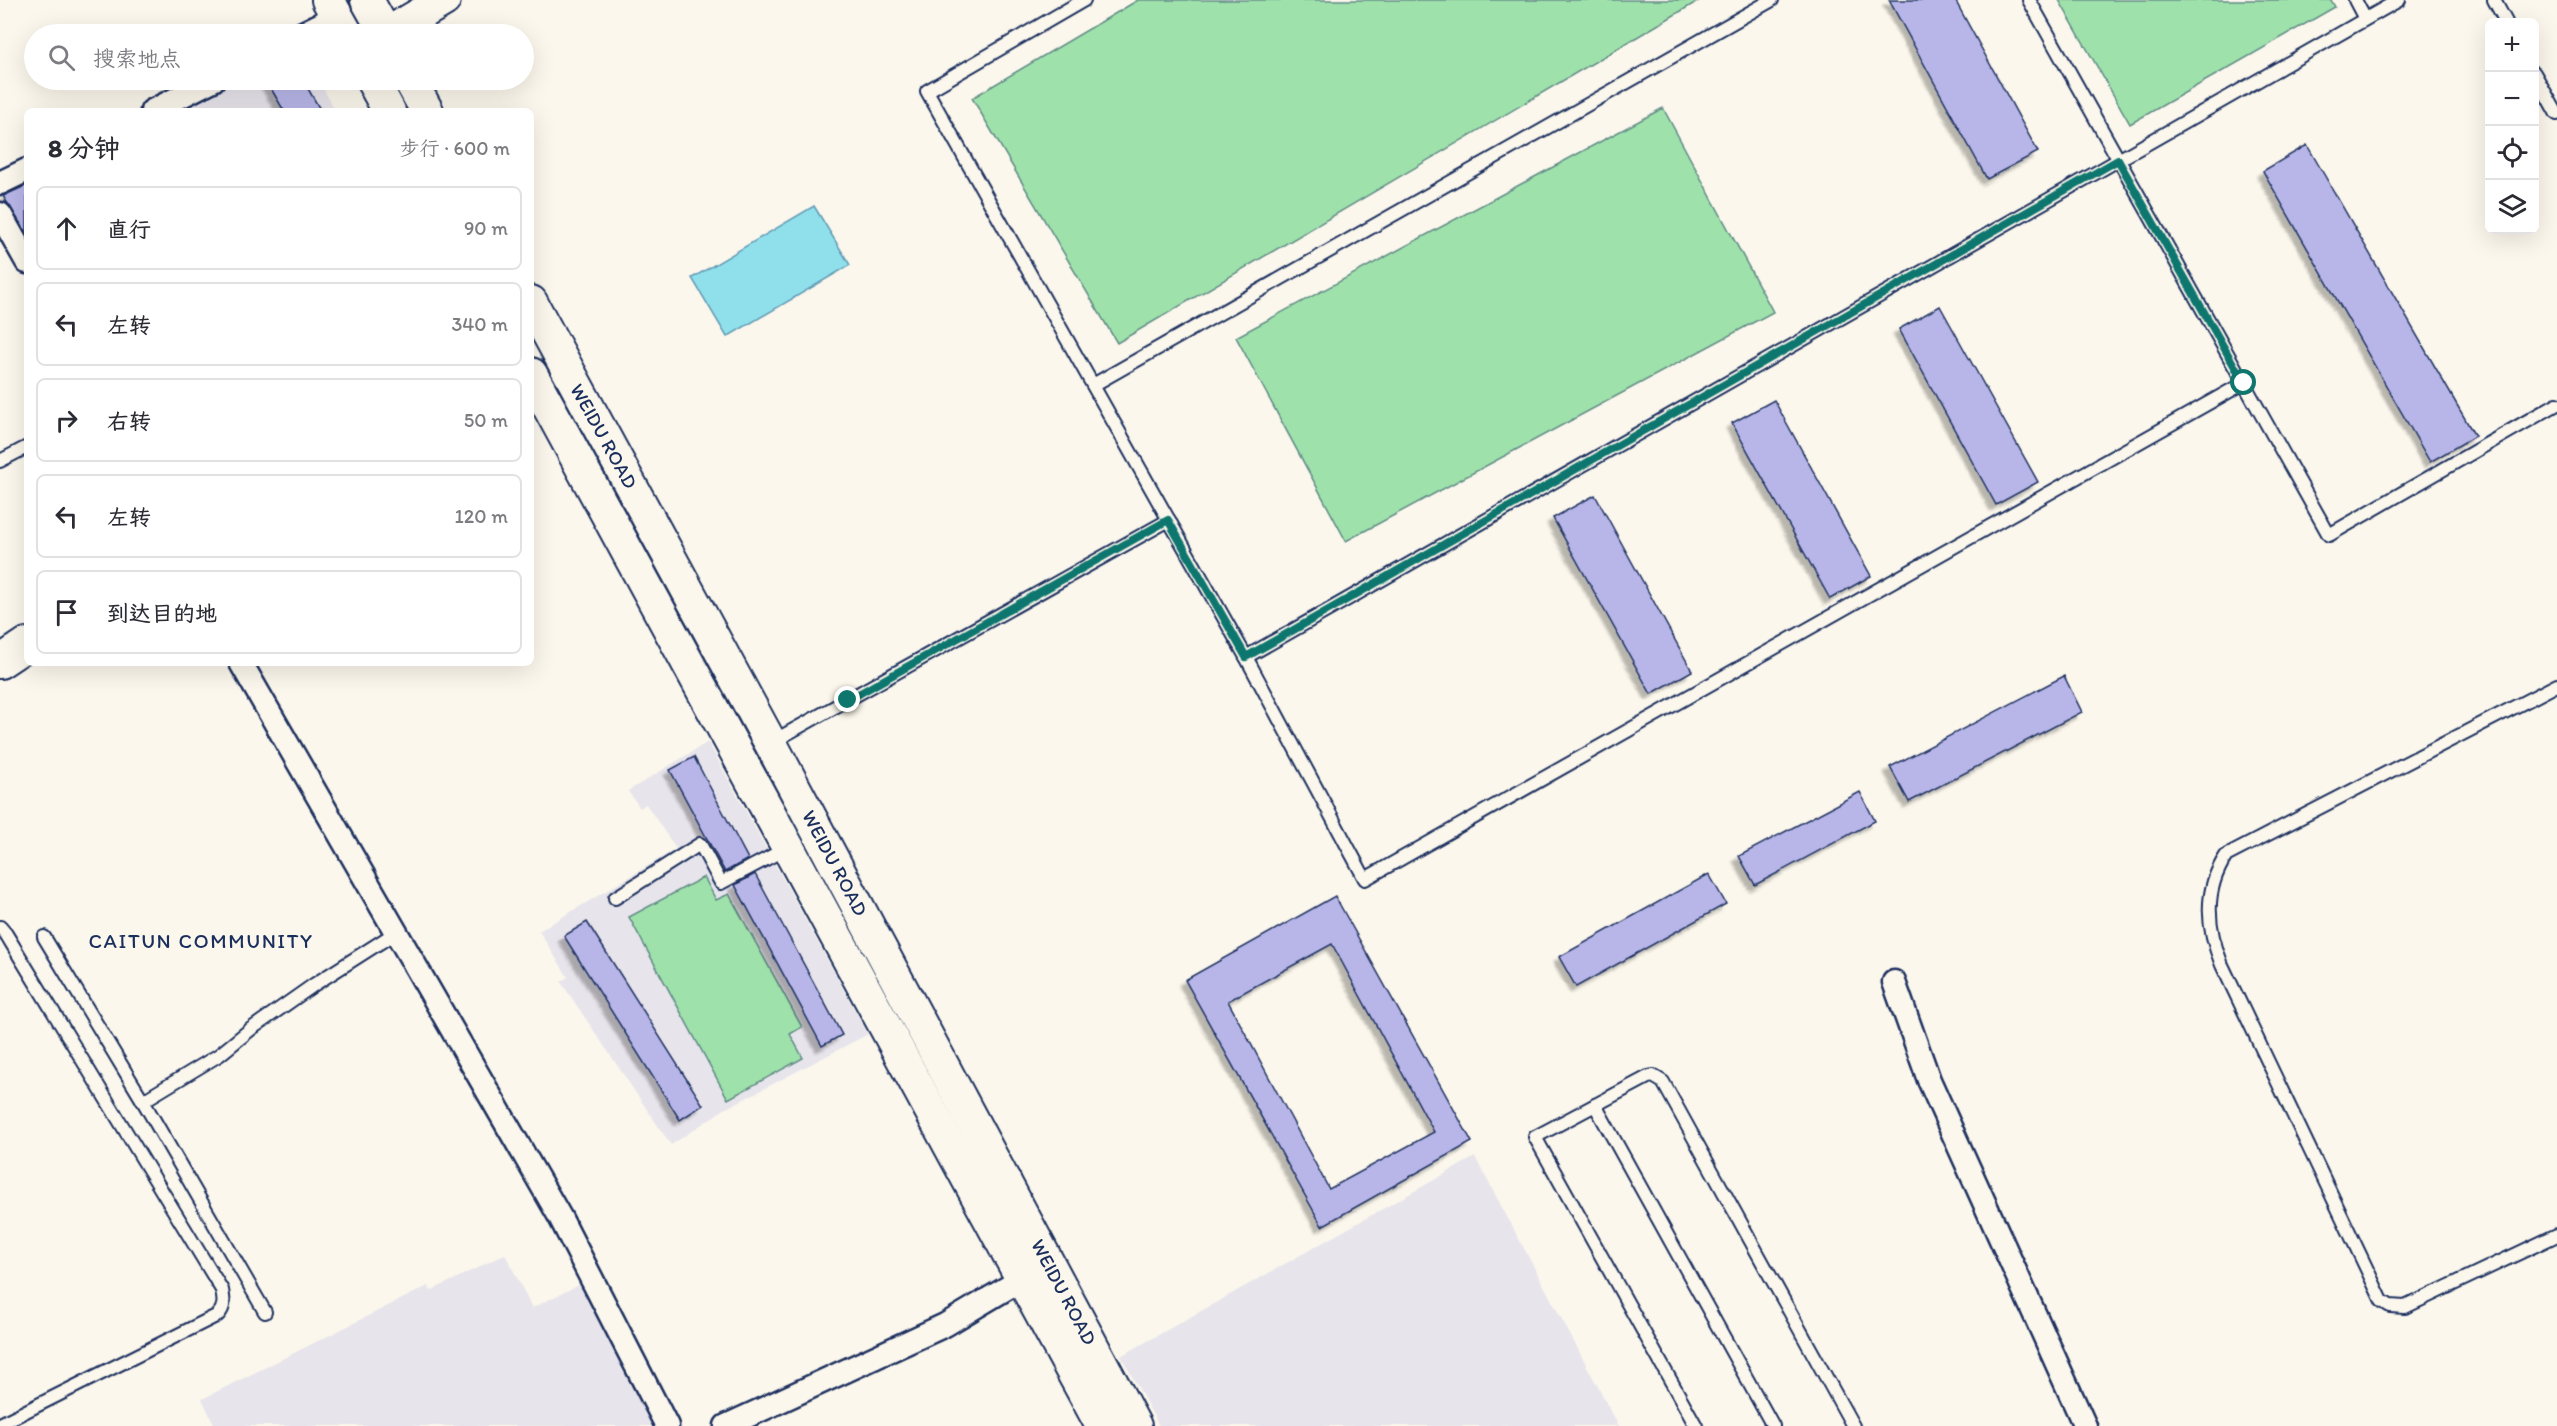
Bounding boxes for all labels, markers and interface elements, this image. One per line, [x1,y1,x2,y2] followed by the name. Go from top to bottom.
[2485,18,2539,234] map controls
[2485,18,2539,72] button: +
[24,24,534,90] search box
[45,41,78,74] icon: search
[93,45,181,72] text: 搜索地点
[2485,72,2539,126] button: −
[2485,126,2539,180] button: locate
[48,132,120,164] text: 8 分钟
[400,136,510,160] text: 步行 · 600 m
[2485,180,2539,234] button: layers
[50,212,83,245] icon: ahead
[107,216,151,243] text: 直行
[464,216,508,240] text: 90 m
[50,308,83,341] icon: left
[107,312,151,339] text: 左转
[451,312,508,336] text: 340 m
[2230,369,2256,395] route start
[565,379,643,493] street label: WEIDU ROAD
[50,404,83,437] icon: right
[107,408,151,435] text: 右转
[464,408,508,432] text: 50 m
[50,500,83,533] icon: left
[107,504,151,531] text: 左转
[455,504,508,528] text: 120 m
[50,596,83,629] icon: arrive
[107,600,217,627] text: 到达目的地
[834,686,860,712] route end
[797,806,873,920] street label: WEIDU ROAD
[89,928,313,953] district label: CAITUN COMMUNITY
[1026,1235,1102,1349] street label: WEIDU ROAD

